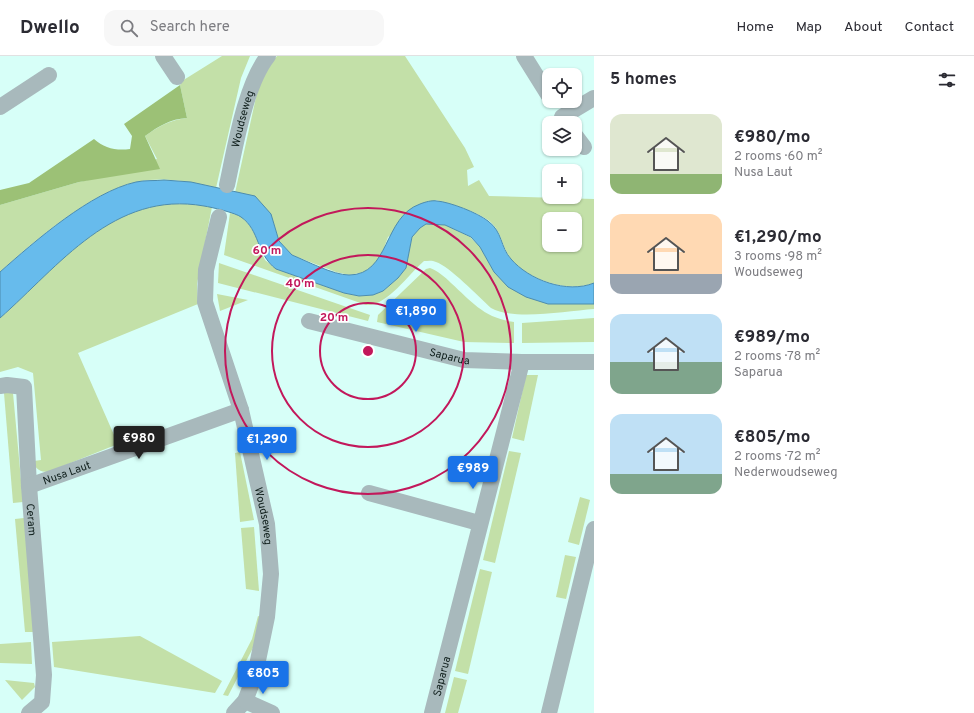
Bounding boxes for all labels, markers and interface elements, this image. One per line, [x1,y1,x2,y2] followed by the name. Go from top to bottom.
[104,10,384,46] search box
[20,16,80,40] text: Dwello
[118,17,140,39] icon: search
[150,18,230,37] text: Search here
[737,19,774,36] text: Home
[796,19,822,36] text: Map
[844,19,883,36] text: About
[905,19,954,36] text: Contact
[542,68,582,252] map controls
[542,68,582,108] button: locate
[610,69,677,91] text: 5 homes
[936,69,958,91] icon: filters
[229,89,258,149] street label: Woudseweg
[542,116,582,156] button: layers
[734,127,810,149] text: €980/mo
[642,130,690,178] icon: home
[734,149,823,165] text: 2 rooms · 60 m²
[542,164,582,204] button: +
[734,165,793,181] text: Nusa Laut
[542,212,582,252] button: −
[734,227,822,249] text: €1,290/mo
[642,230,690,278] icon: home
[253,243,281,259] text: 60 m
[734,249,822,265] text: 3 rooms · 98 m²
[734,265,803,281] text: Woudseweg
[285,276,315,292] text: 40 m
[383,299,449,333] pin: €1,890
[395,304,437,320] text: €1,890
[320,310,348,326] text: 20 m
[734,327,810,349] text: €989/mo
[642,330,690,378] icon: home
[361,344,375,358] centre of rings
[428,346,470,368] street label: Saparua
[734,349,820,365] text: 2 rooms · 78 m²
[734,365,783,381] text: Saparua
[115,426,163,460] pin: €980
[234,427,300,461] pin: €1,290
[734,427,810,449] text: €805/mo
[642,430,690,478] icon: home
[123,431,155,447] text: €980
[246,432,288,448] text: €1,290
[734,449,820,465] text: 2 rooms · 72 m²
[449,456,497,490] pin: €989
[41,458,93,488] street label: Nusa Laut
[457,461,489,477] text: €989
[734,465,838,481] text: Nederwoudseweg
[251,486,275,545] street label: Woudseweg
[22,503,39,536] street label: Ceram
[431,655,454,698] street label: Saparua
[239,661,287,695] pin: €805
[247,666,279,682] text: €805

